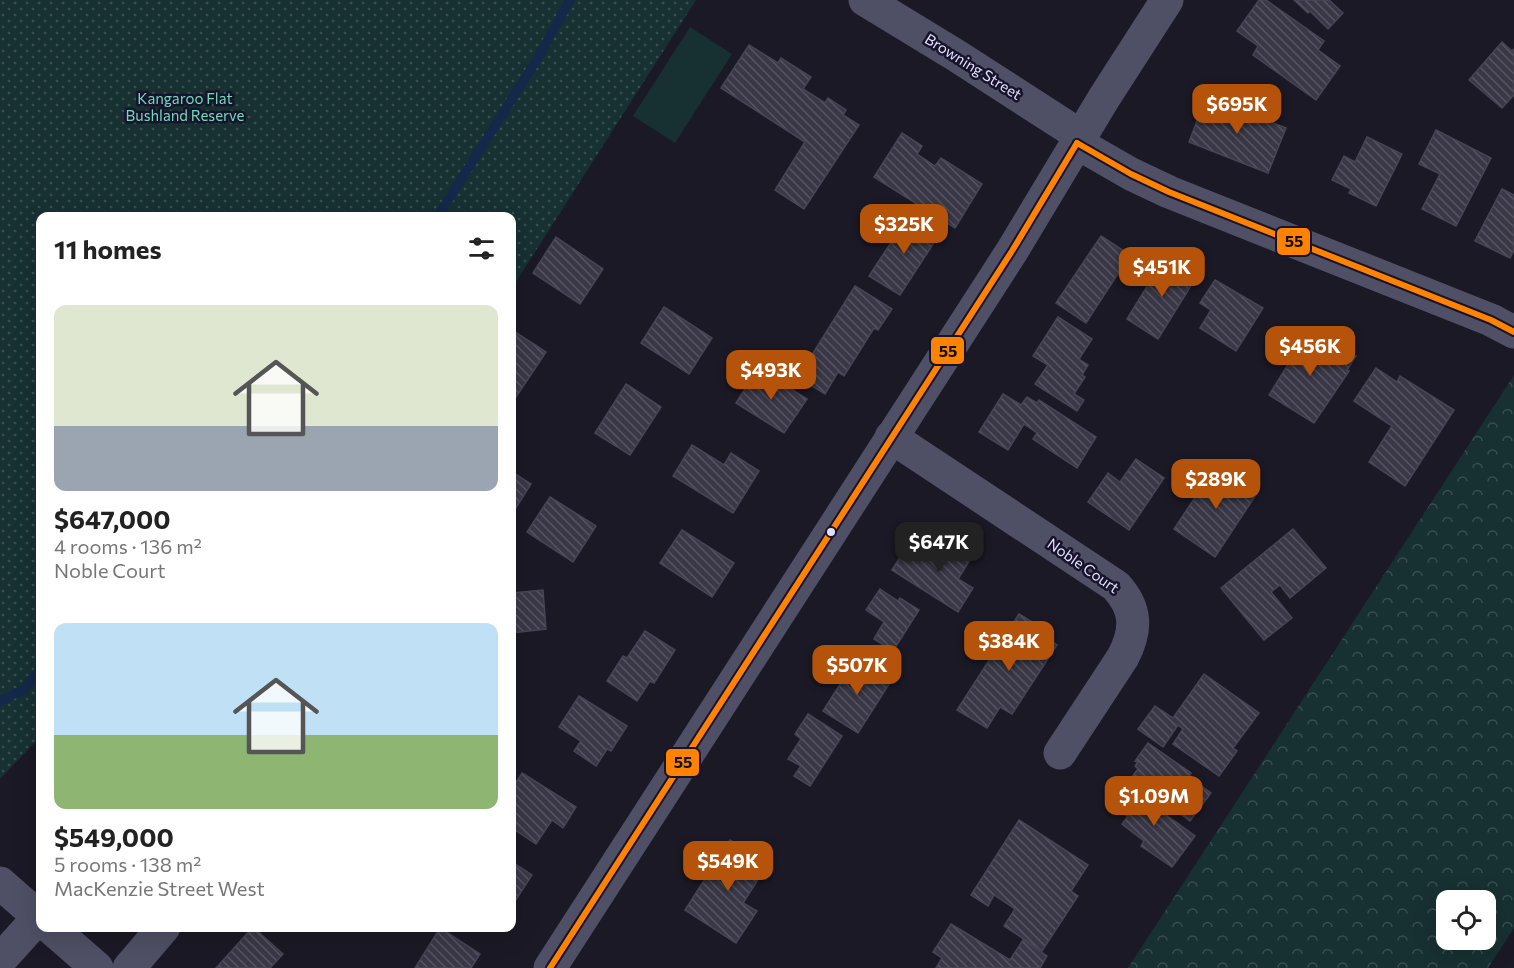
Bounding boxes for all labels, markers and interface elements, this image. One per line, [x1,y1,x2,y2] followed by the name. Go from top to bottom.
[922,29,1025,103] street label: Browning Street
[1195,84,1279,135] pin: $695K
[126,89,244,124] park label: Kangaroo Flat Bushland Reserve
[1206,91,1268,115] text: $695K
[862,204,946,255] pin: $325K
[874,211,934,235] text: $325K
[1276,227,1311,256] line badge: 55
[1285,231,1303,250] text: 55
[465,232,498,265] icon: filters
[54,233,162,264] text: 11 homes
[1120,247,1204,298] pin: $451K
[1133,254,1191,278] text: $451K
[1268,326,1352,377] pin: $456K
[1279,333,1341,357] text: $456K
[930,336,965,365] line badge: 55
[939,341,957,360] text: 55
[222,344,330,452] icon: home
[729,350,813,401] pin: $493K
[740,357,802,381] text: $493K
[1174,459,1258,510] pin: $289K
[1185,466,1247,490] text: $289K
[54,503,171,534] text: $647,000
[897,522,981,573] pin: $647K
[825,526,837,538] unlabelled marker
[909,529,969,553] text: $647K
[54,534,202,558] text: 4 rooms · 136 m²
[1044,534,1123,597] street label: Noble Court
[54,558,165,582] text: Noble Court
[967,621,1051,672] pin: $384K
[978,628,1040,652] text: $384K
[815,645,899,696] pin: $507K
[826,652,888,676] text: $507K
[222,662,330,770] icon: home
[665,748,700,777] line badge: 55
[674,752,692,771] text: 55
[1105,776,1203,827] pin: $1.09M
[1119,783,1189,807] text: $1.09M
[54,821,174,852] text: $549,000
[686,841,770,892] pin: $549K
[697,848,759,872] text: $549K
[54,852,201,876] text: 5 rooms · 138 m²
[54,876,265,900] text: MacKenzie Street West
[1436,890,1496,950] map controls
[1436,890,1496,950] button: locate

